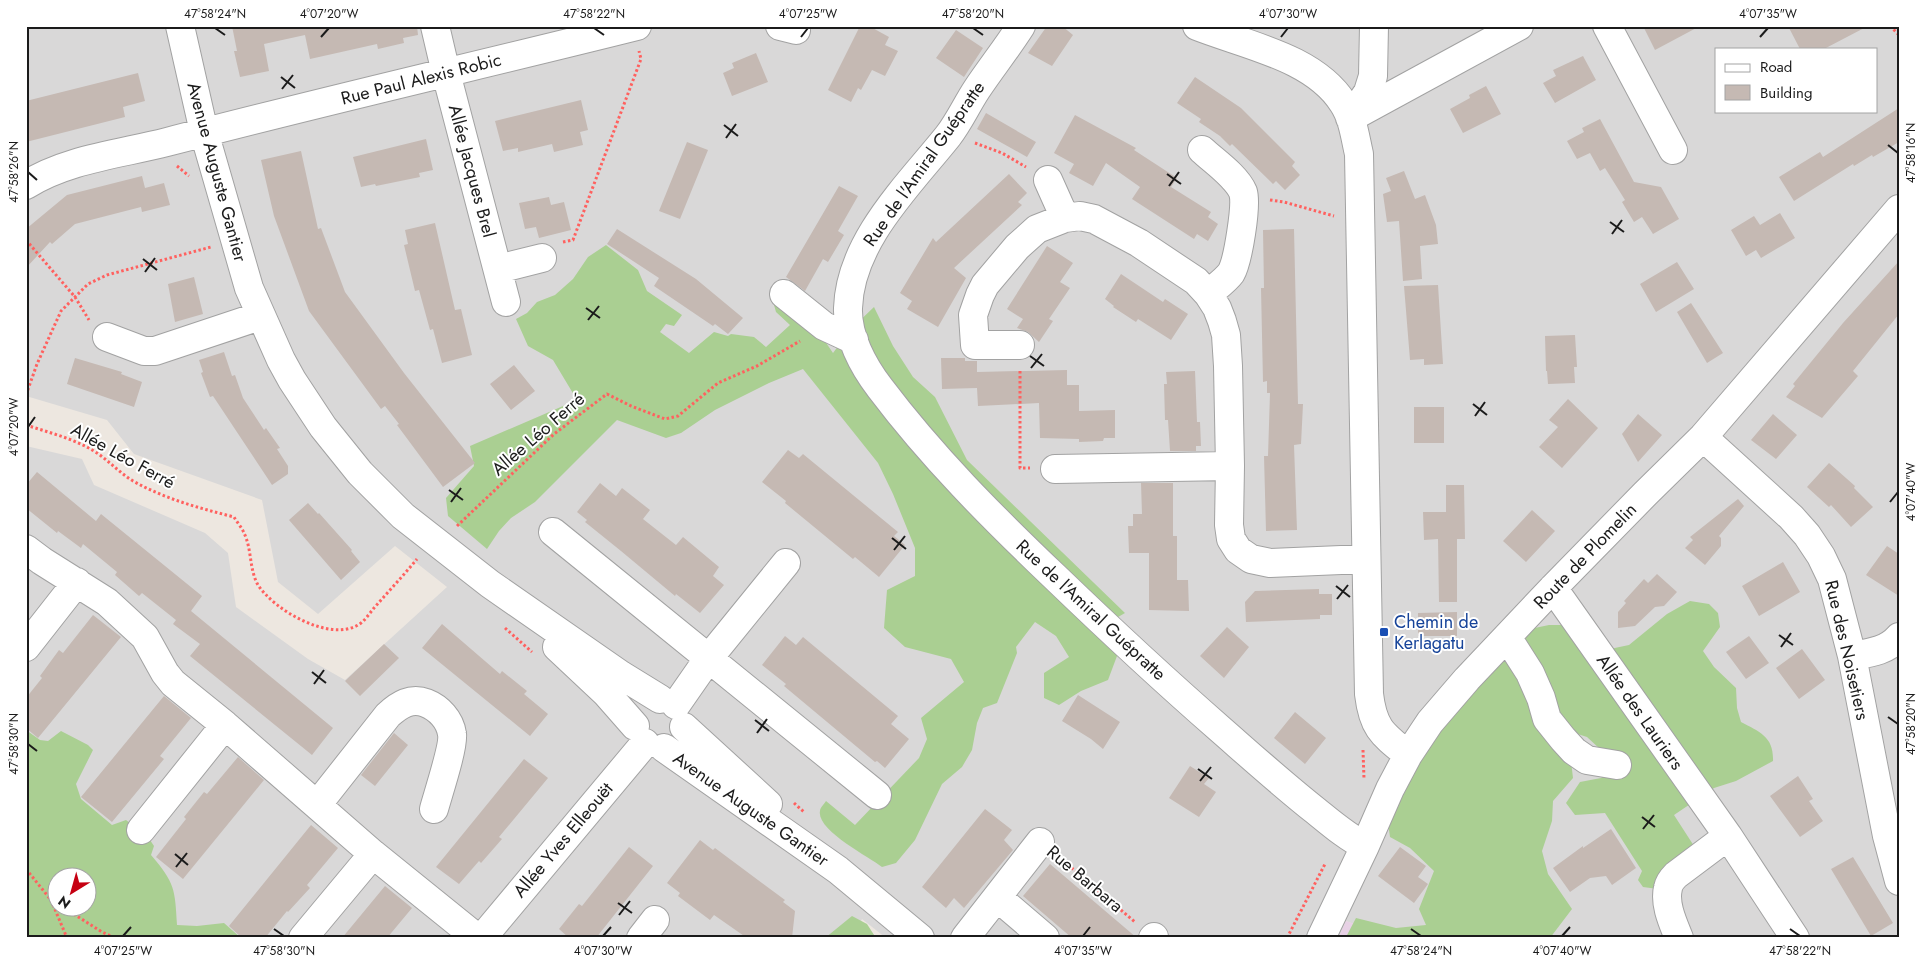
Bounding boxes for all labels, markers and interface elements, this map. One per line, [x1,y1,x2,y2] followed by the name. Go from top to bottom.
[184,5,246,23] text: 47°58'24"N
[300,5,358,23] text: 4°07'20"W
[563,5,625,23] text: 47°58'22"N
[779,5,837,23] text: 4°07'25"W
[942,5,1004,23] text: 47°58'20"N
[1259,5,1317,23] text: 4°07'30"W
[1739,5,1797,23] text: 4°07'35"W
[338,46,504,112] street label: Rue Paul Alexis Robic
[1715,48,1878,112] legend
[1760,56,1792,78] text: Road
[857,76,991,252] street label: Rue de l'Amiral Guépratte
[181,79,254,265] street label: Avenue Auguste Gantier
[1760,82,1812,104] text: Building
[442,102,502,240] street label: Allée Jacques Brel
[1902,123,1920,183] text: 47°58'16"N
[5,141,23,203] text: 47°58'26"N
[486,386,590,482] street label: Allée Léo Ferré
[5,398,23,456] text: 4°07'20"W
[66,417,180,495] street label: Allée Léo Ferré
[1902,462,1920,521] text: 4°07'40"W
[1527,497,1643,615] street label: Route de Plomelin
[1010,534,1172,686] street label: Rue de l'Amiral Guépratte
[1818,577,1876,723] street label: Rue des Noisetiers
[1394,609,1478,656] place label: Chemin de Kerlagatu
[1378,626,1390,638] marker: Chemin de Kerlagatu
[1590,649,1690,775] street label: Allée des Lauriers
[1902,693,1920,755] text: 47°58'20"N
[5,713,23,775] text: 47°58'30"N
[668,745,835,873] street label: Avenue Auguste Gantier
[507,776,620,903] street label: Allée Yves Elleouët
[1041,839,1129,919] street label: Rue Barbara
[48,866,98,916] north arrow
[54,891,75,914] text: N
[94,942,152,960] text: 4°07'25"W
[253,942,315,960] text: 47°58'30"N
[574,942,632,960] text: 4°07'30"W
[1054,942,1112,960] text: 4°07'35"W
[1390,942,1452,960] text: 47°58'24"N
[1533,942,1592,960] text: 4°07'40"W
[1769,942,1831,960] text: 47°58'22"N

